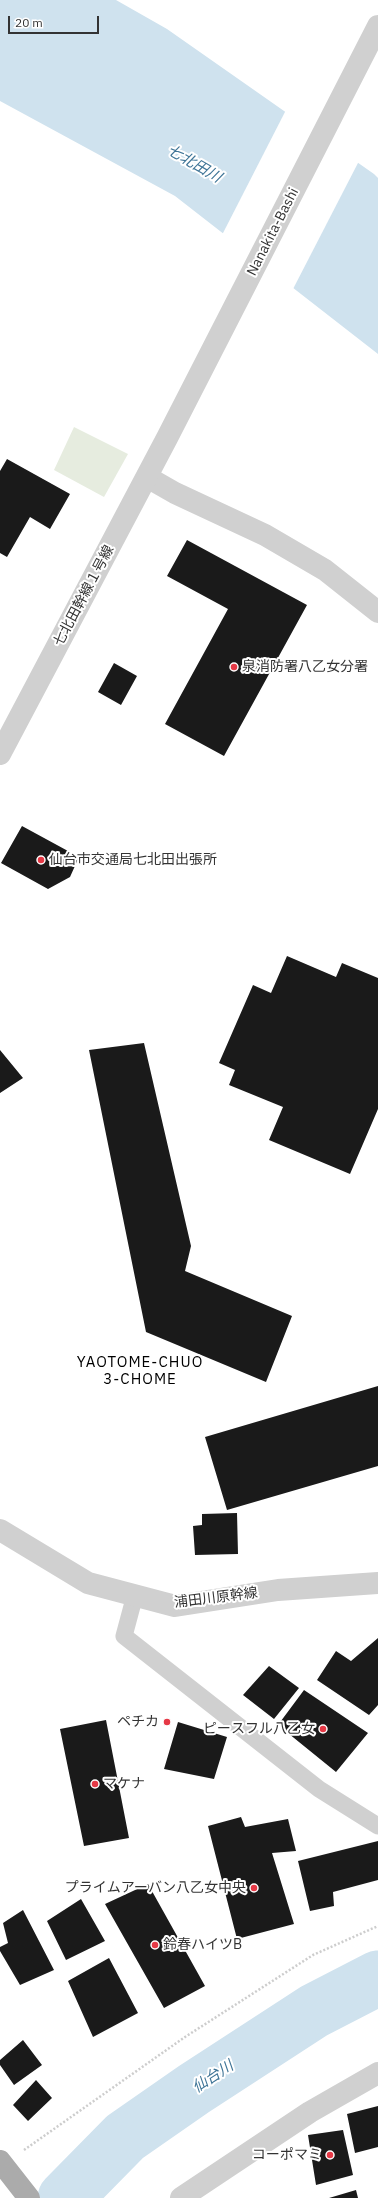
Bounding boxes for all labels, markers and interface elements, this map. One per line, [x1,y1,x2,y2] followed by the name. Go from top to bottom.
[10,8,101,34] scale bar
[15,15,43,30] text: 20 m
[164,141,224,187] water label: 七北田川
[244,185,302,279] street label: Nanakita-Bashi
[50,543,118,649] street label: 七北田幹線１号線
[242,659,368,675] place label: 泉消防署八乙女分署
[229,662,239,672] marker: 泉消防署八乙女分署
[49,852,217,868] place label: 仙台市交通局七北田出張所
[36,855,46,865] marker: 仙台市交通局七北田出張所
[77,1354,203,1389] district label: YAOTOME-CHUO 3-CHOME
[173,1585,259,1611] street label: 浦田川原幹線
[117,1714,159,1730] place label: ペチカ
[162,1717,172,1727] marker: ペチカ
[203,1721,315,1737] place label: ピースフル八乙女
[318,1724,328,1734] marker: ピースフル八乙女
[103,1776,145,1792] place label: マケナ
[90,1779,100,1789] marker: マケナ
[65,1880,246,1896] place label: プライムアーバン八乙女中央
[249,1883,259,1893] marker: プライムアーバン八乙女中央
[163,1937,242,1953] place label: 鈴春ハイツB
[150,1940,160,1950] marker: 鈴春ハイツB
[189,2057,237,2097] water label: 仙台川
[252,2147,322,2163] place label: コーポマミ
[325,2150,335,2160] marker: コーポマミ

